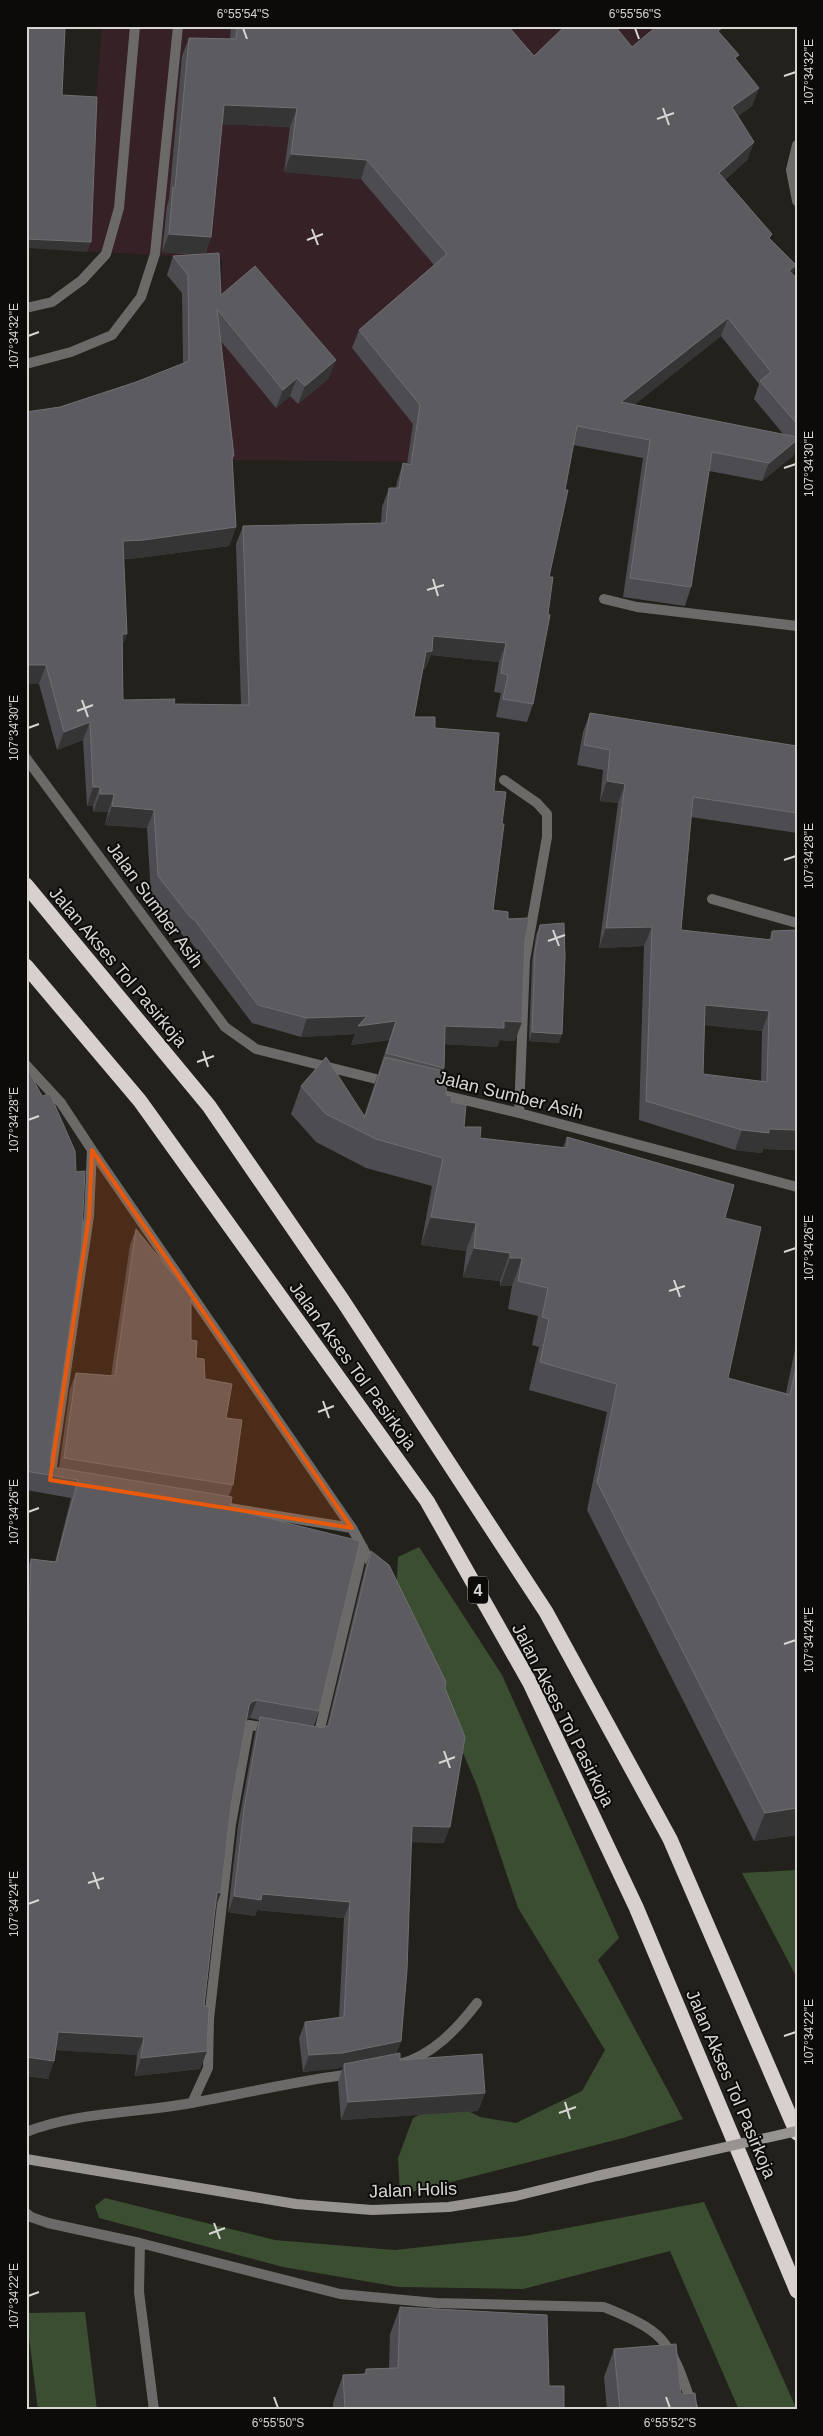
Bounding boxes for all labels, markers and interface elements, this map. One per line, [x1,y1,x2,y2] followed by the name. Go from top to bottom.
[217,7,269,21] text: 6°55'54"S
[609,7,661,21] text: 6°55'56"S
[802,39,816,105] text: 107°34'32"E
[7,303,21,369] text: 107°34'32"E
[802,431,816,497] text: 107°34'30"E
[7,695,21,761] text: 107°34'30"E
[802,823,816,889] text: 107°34'28"E
[103,838,207,972] street label: Jalan Sumber Asih
[45,883,191,1052] street label: Jalan Akses Tol Pasirkoja
[435,1067,585,1123] street label: Jalan Sumber Asih
[7,1087,21,1153] text: 107°34'28"E
[802,1215,816,1281] text: 107°34'26"E
[285,1278,421,1455] street label: Jalan Akses Tol Pasirkoja
[7,1479,21,1545] text: 107°34'26"E
[468,1576,488,1604] road number: 4
[802,1607,816,1673] text: 107°34'24"E
[508,1620,618,1811] street label: Jalan Akses Tol Pasirkoja
[7,1871,21,1937] text: 107°34'24"E
[682,1987,780,2182] street label: Jalan Akses Tol Pasirkoja
[802,1999,816,2065] text: 107°34'22"E
[369,2178,457,2202] street label: Jalan Holis
[7,2263,21,2329] text: 107°34'22"E
[252,2416,304,2430] text: 6°55'50"S
[644,2416,696,2430] text: 6°55'52"S

